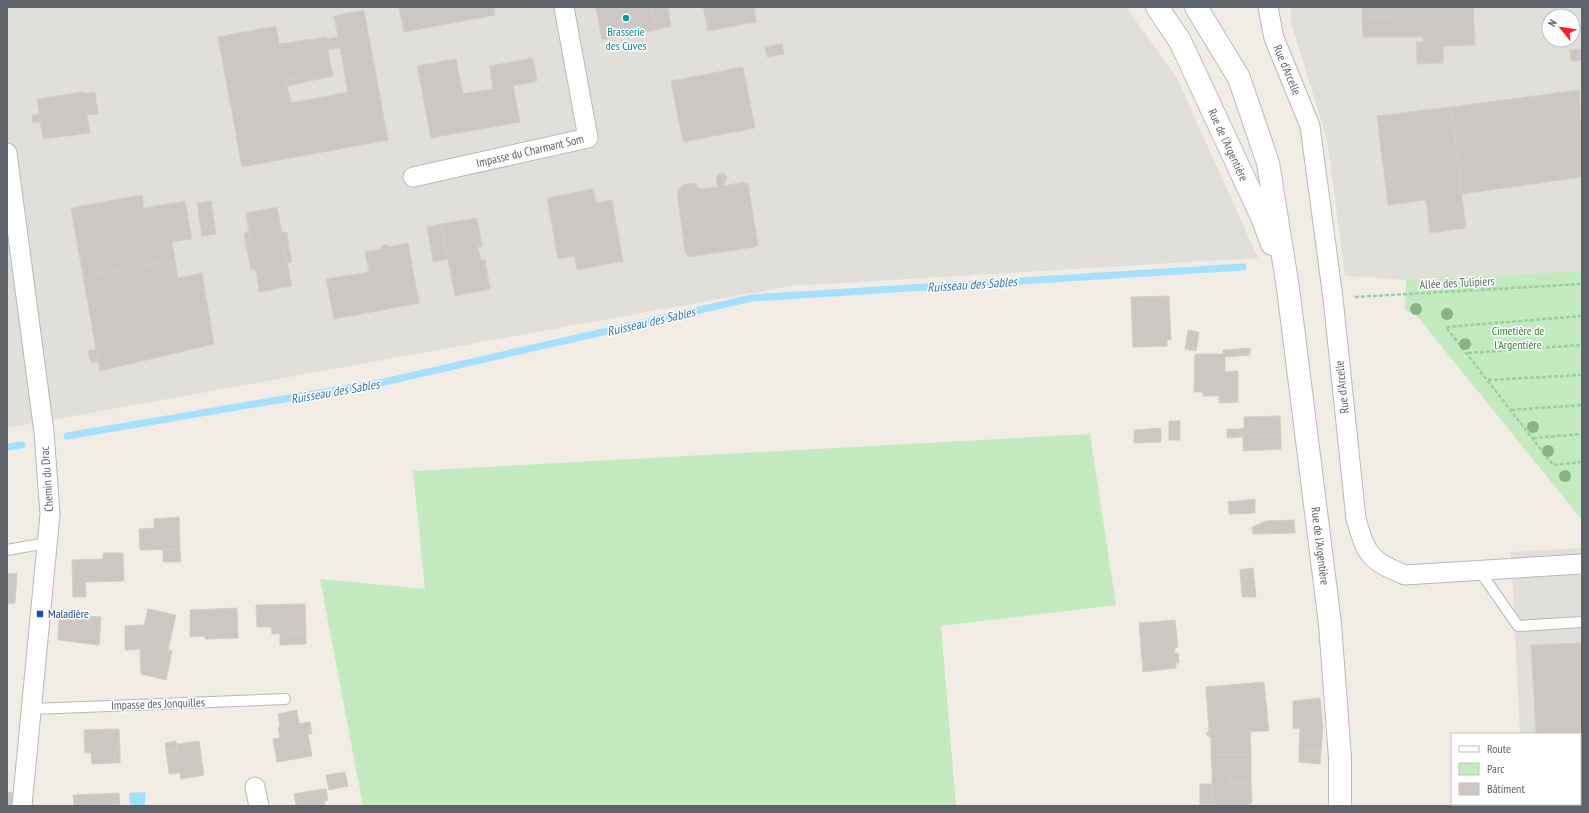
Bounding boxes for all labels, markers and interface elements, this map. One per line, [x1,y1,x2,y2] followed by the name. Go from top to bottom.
[1541,8,1581,48] north arrow
[621,13,631,23] marker: Brasserie des Cuves
[1545,17,1560,29] text: N
[606,24,646,53] place label: Brasserie des Cuves
[1270,42,1305,97] street label: Rue d'Arcelle
[1205,106,1252,184] street label: Rue de l'Argentière
[475,131,585,170] street label: Impasse du Charmant Som
[927,273,1019,296] water label: Ruisseau des Sables
[1419,273,1495,292] street label: Allée des Tulipiers
[605,303,698,340] water label: Ruisseau des Sables
[1492,323,1544,352] park label: Cimetière de l'Argentière
[1331,360,1352,414] street label: Rue d'Arcelle
[289,375,382,408] water label: Ruisseau des Sables
[37,445,56,512] street label: Chemin du Drac
[1308,506,1333,586] street label: Rue de l'Argentière
[48,606,89,621] place label: Maladière
[35,609,45,619] marker: Maladière
[111,694,205,713] street label: Impasse des Jonquilles
[1451,733,1581,805] legend
[1487,741,1511,756] text: Route
[1487,761,1505,776] text: Parc
[1487,781,1525,796] text: Bâtiment

